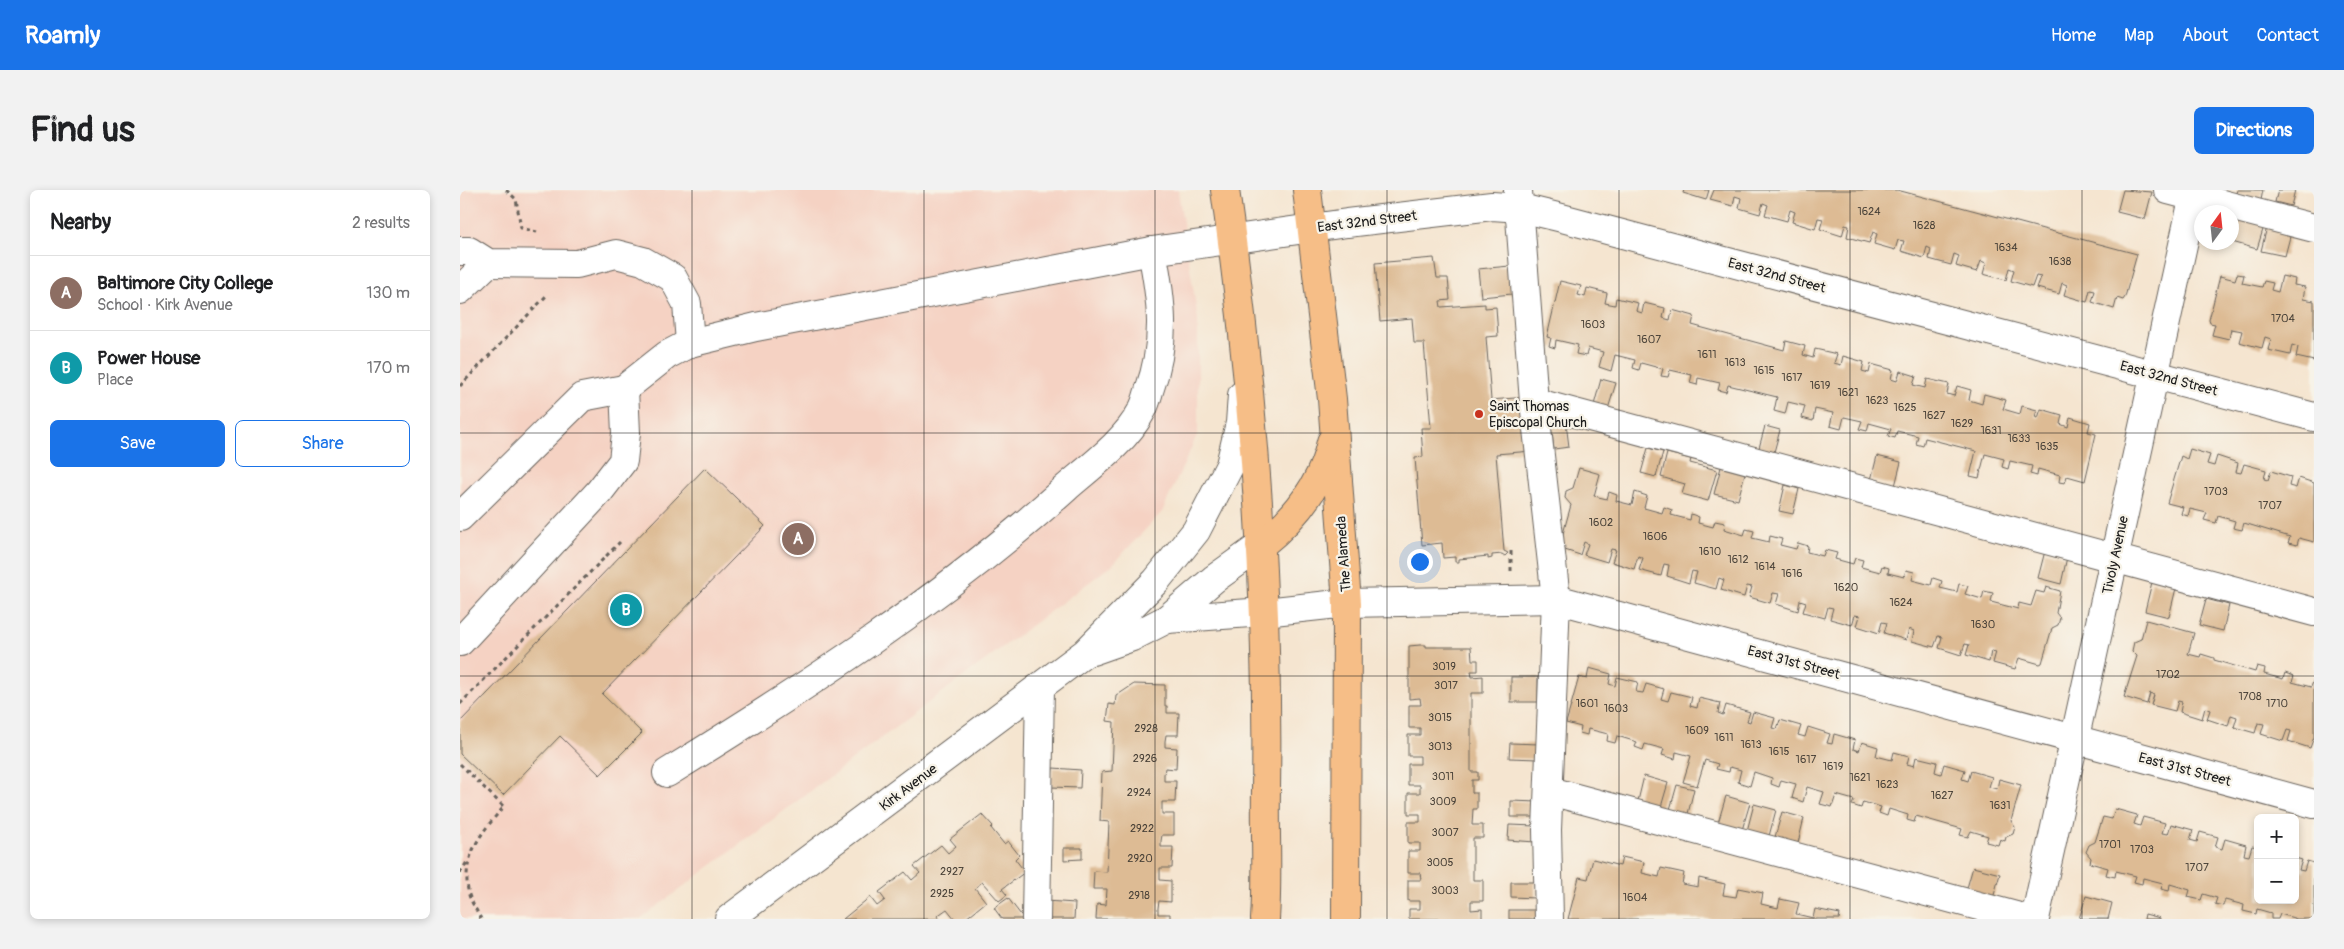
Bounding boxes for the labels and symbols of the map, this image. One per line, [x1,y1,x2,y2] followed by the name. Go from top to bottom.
[1857,205,1881,218] house number: 1624
[2194,205,2239,250] north arrow
[1316,207,1418,236] street label: East 32nd Street
[1913,219,1936,232] house number: 1628
[1994,241,2018,254] house number: 1634
[1726,254,1828,297] street label: East 32nd Street
[2049,255,2072,268] house number: 1638
[2271,312,2296,325] house number: 1704
[1581,318,1605,331] house number: 1603
[1637,333,1661,346] house number: 1607
[1697,348,1717,361] house number: 1611
[1724,356,1746,369] house number: 1613
[2118,357,2220,400] street label: East 32nd Street
[1754,364,1775,377] house number: 1615
[1782,371,1803,384] house number: 1617
[1810,379,1831,392] house number: 1619
[1837,386,1859,399] house number: 1621
[1866,394,1888,407] house number: 1623
[1489,398,1587,431] place label: Saint Thomas Episcopal Church
[1894,401,1916,414] house number: 1625
[1473,408,1485,420] marker: Saint Thomas Episcopal Church
[1923,409,1946,422] house number: 1627
[1951,417,1974,430] house number: 1629
[1980,424,2002,437] house number: 1631
[2008,432,2030,445] house number: 1633
[2036,440,2058,453] house number: 1635
[2204,485,2228,498] house number: 1703
[2258,499,2282,512] house number: 1707
[2099,514,2132,596] street label: Tivoly Avenue
[1332,516,1355,592] street label: The Alameda
[1589,516,1613,529] house number: 1602
[782,520,814,558] pin: A
[1643,530,1667,543] house number: 1606
[1699,545,1721,558] house number: 1610
[1407,549,1433,575] your location
[1727,553,1749,566] house number: 1612
[1754,560,1776,573] house number: 1614
[1781,567,1803,580] house number: 1616
[1834,581,1858,594] house number: 1620
[610,591,642,629] pin: B
[1889,596,1913,609] house number: 1624
[1971,618,1995,631] house number: 1630
[1746,642,1842,683] street label: East 31st Street
[1432,660,1456,673] house number: 3019
[2156,668,2180,681] house number: 1702
[1434,679,1458,692] house number: 3017
[2238,690,2262,703] house number: 1708
[1576,697,1598,710] house number: 1601
[2266,697,2288,710] house number: 1710
[1604,702,1628,715] house number: 1603
[1428,711,1452,724] house number: 3015
[1134,722,1158,735] house number: 2928
[1685,724,1709,737] house number: 1609
[1714,731,1734,744] house number: 1611
[1740,738,1762,751] house number: 1613
[1428,740,1452,753] house number: 3013
[1769,745,1790,758] house number: 1615
[2137,749,2233,790] street label: East 31st Street
[1133,752,1157,765] house number: 2926
[1796,753,1817,766] house number: 1617
[876,760,941,815] street label: Kirk Avenue
[1823,760,1844,773] house number: 1619
[1432,770,1454,783] house number: 3011
[1849,771,1871,784] house number: 1621
[1876,778,1898,791] house number: 1623
[1127,786,1152,799] house number: 2924
[1931,789,1954,802] house number: 1627
[1430,795,1457,808] house number: 3009
[1989,799,2011,812] house number: 1631
[1130,822,1154,835] house number: 2922
[1432,826,1459,839] house number: 3007
[2099,838,2121,851] house number: 1701
[2130,843,2154,856] house number: 1703
[1127,852,1153,865] house number: 2920
[1426,856,1454,869] house number: 3005
[2185,861,2209,874] house number: 1707
[940,865,964,878] house number: 2927
[1431,884,1459,897] house number: 3003
[930,887,954,900] house number: 2925
[1128,889,1150,902] house number: 2918
[1623,891,1648,904] house number: 1604

